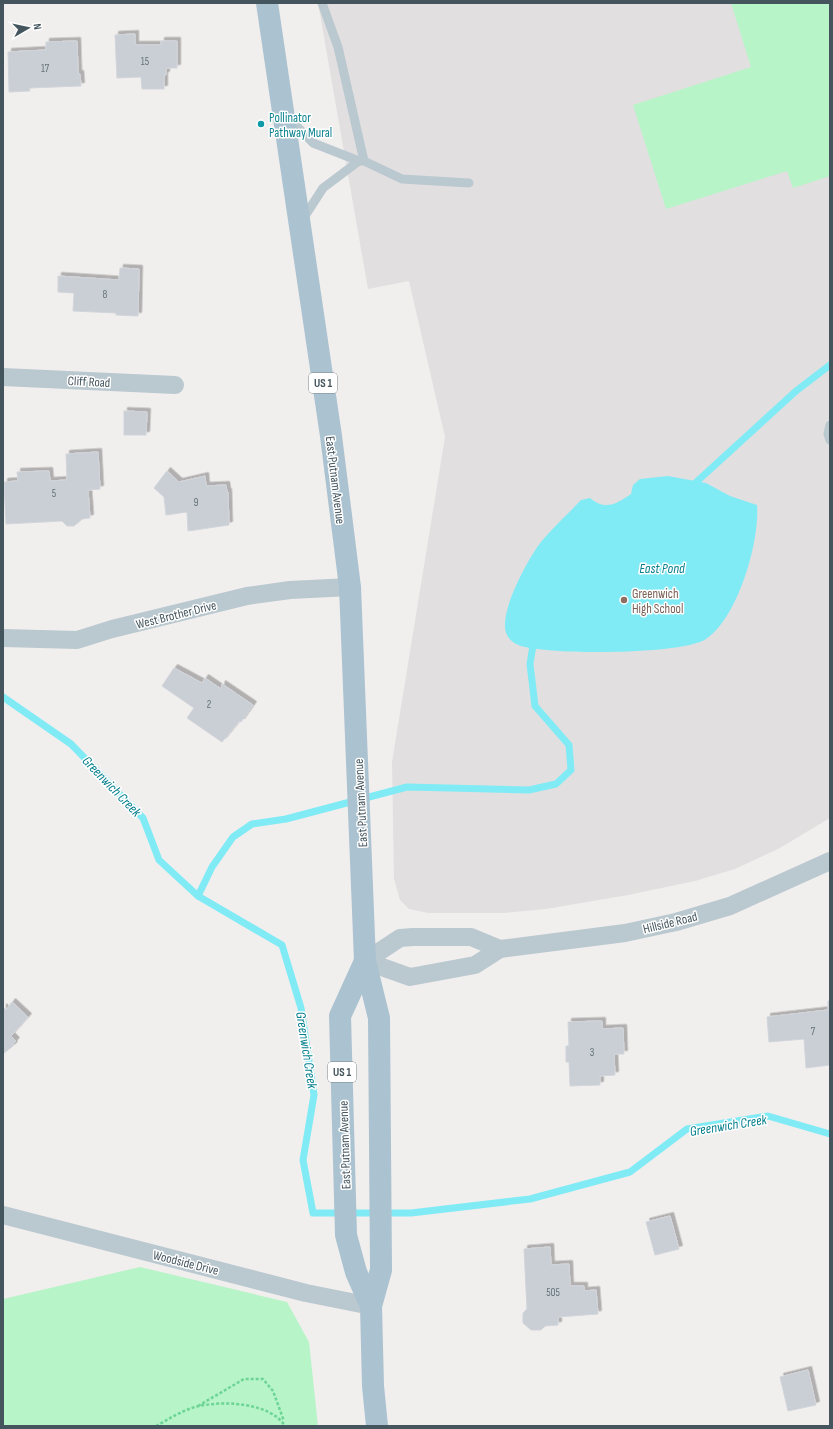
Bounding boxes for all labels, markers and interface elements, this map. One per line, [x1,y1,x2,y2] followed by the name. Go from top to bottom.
[8,8,48,48] north arrow
[31,23,44,31] text: N
[141,55,149,68] house number: 15
[41,62,50,75] house number: 17
[269,110,332,141] place label: Pollinator Pathway Mural
[256,119,266,129] marker: Pollinator Pathway Mural
[103,288,108,301] house number: 8
[67,373,111,391] street label: Cliff Road
[309,373,337,393] road number: US 1
[322,435,348,525] street label: East Putnam Avenue
[52,487,56,500] house number: 5
[194,496,199,509] house number: 9
[639,560,686,577] water label: East Pond
[632,586,683,617] place label: Greenwich High School
[619,595,629,605] marker: Greenwich High School
[134,597,218,633] street label: West Brother Drive
[207,698,212,711] house number: 2
[79,752,145,821] water label: Greenwich Creek
[351,758,371,848] street label: East Putnam Avenue
[641,909,699,937] street label: Hillside Road
[292,1010,321,1091] water label: Greenwich Creek
[811,1025,816,1038] house number: 7
[590,1046,595,1059] house number: 3
[328,1062,356,1082] road number: US 1
[335,1100,355,1189] street label: East Putnam Avenue
[688,1111,769,1140] water label: Greenwich Creek
[151,1247,220,1279] street label: Woodside Drive
[546,1286,560,1299] house number: 505

